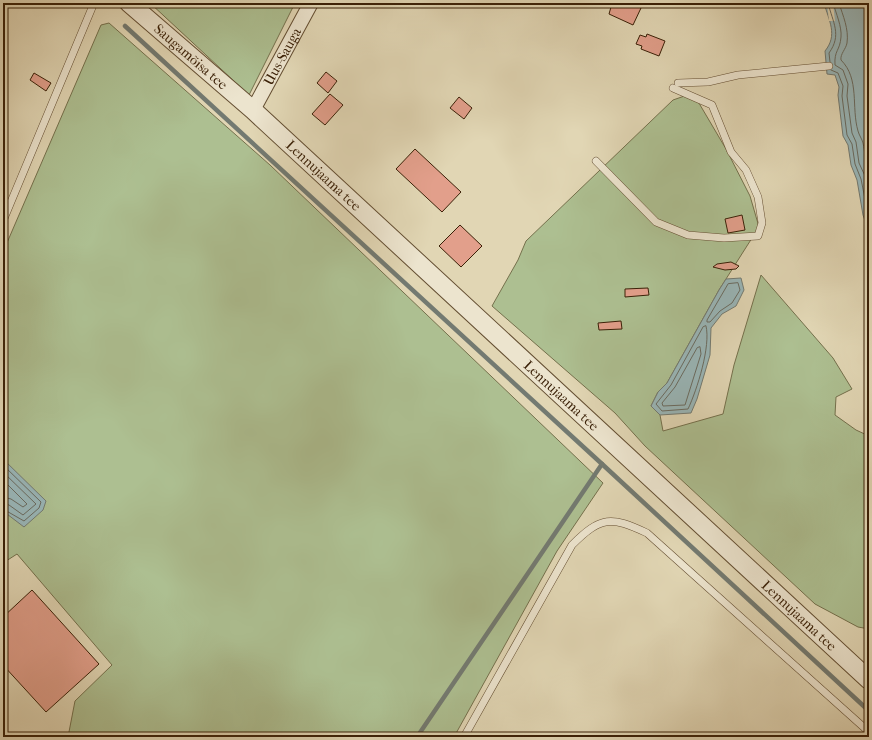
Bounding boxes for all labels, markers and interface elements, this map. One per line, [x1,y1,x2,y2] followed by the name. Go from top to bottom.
[151,20,231,93] street label: Saugamõisa tee
[260,24,305,88] street label: Uus-Sauga
[283,136,365,214] street label: Lennujaama tee
[520,357,603,434] street label: Lennujaama tee
[758,577,840,654] street label: Lennujaama tee

